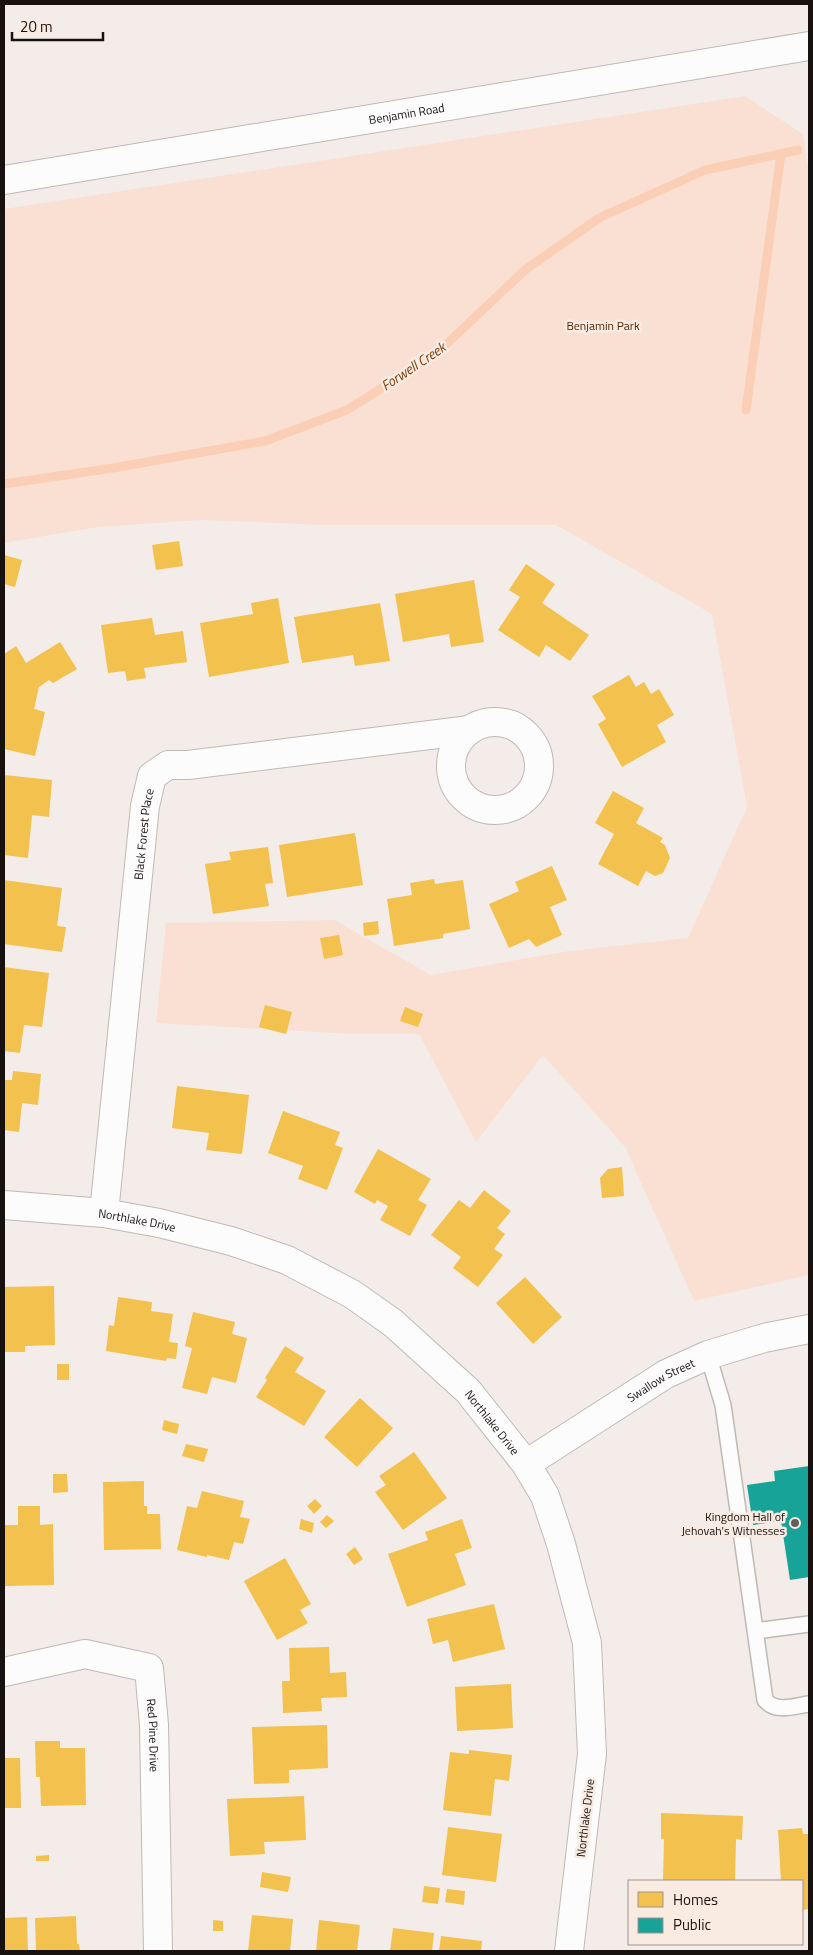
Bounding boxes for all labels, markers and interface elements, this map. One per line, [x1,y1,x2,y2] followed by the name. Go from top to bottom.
[12,10,104,42] scale bar
[20,15,53,38] text: 20 m
[367,97,446,129] street label: Benjamin Road
[566,316,640,335] park label: Benjamin Park
[376,336,451,395] water label: Forwell Creek
[128,786,158,881] street label: Black Forest Place
[98,1203,178,1236] street label: Northlake Drive
[623,1352,699,1407] street label: Swallow Street
[461,1385,525,1459] street label: Northlake Drive
[681,1507,785,1540] place label: Kingdom Hall of Jehovah's Witnesses
[789,1517,801,1529] marker: Kingdom Hall of Jehovah's Witnesses
[142,1698,164,1772] street label: Red Pine Drive
[571,1778,599,1858] street label: Northlake Drive
[628,1880,803,1945] legend
[673,1888,718,1911] text: Homes
[673,1913,711,1936] text: Public

